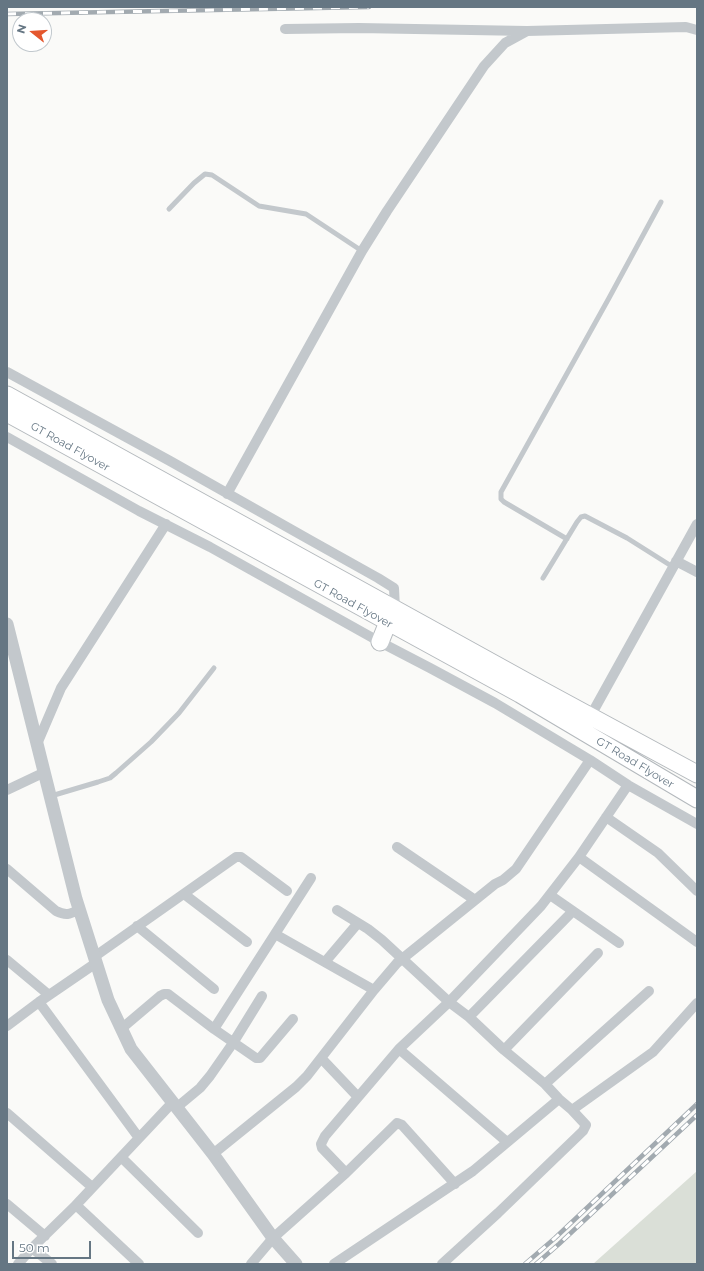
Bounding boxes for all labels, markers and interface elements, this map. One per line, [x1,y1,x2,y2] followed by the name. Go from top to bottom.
[12,12,52,52] north arrow
[13,22,29,35] text: N
[28,420,112,474] street label: GT Road Flyover
[311,577,395,631] street label: GT Road Flyover
[594,735,676,791] street label: GT Road Flyover
[14,1233,93,1259] scale bar
[19,1240,50,1255] text: 50 m

